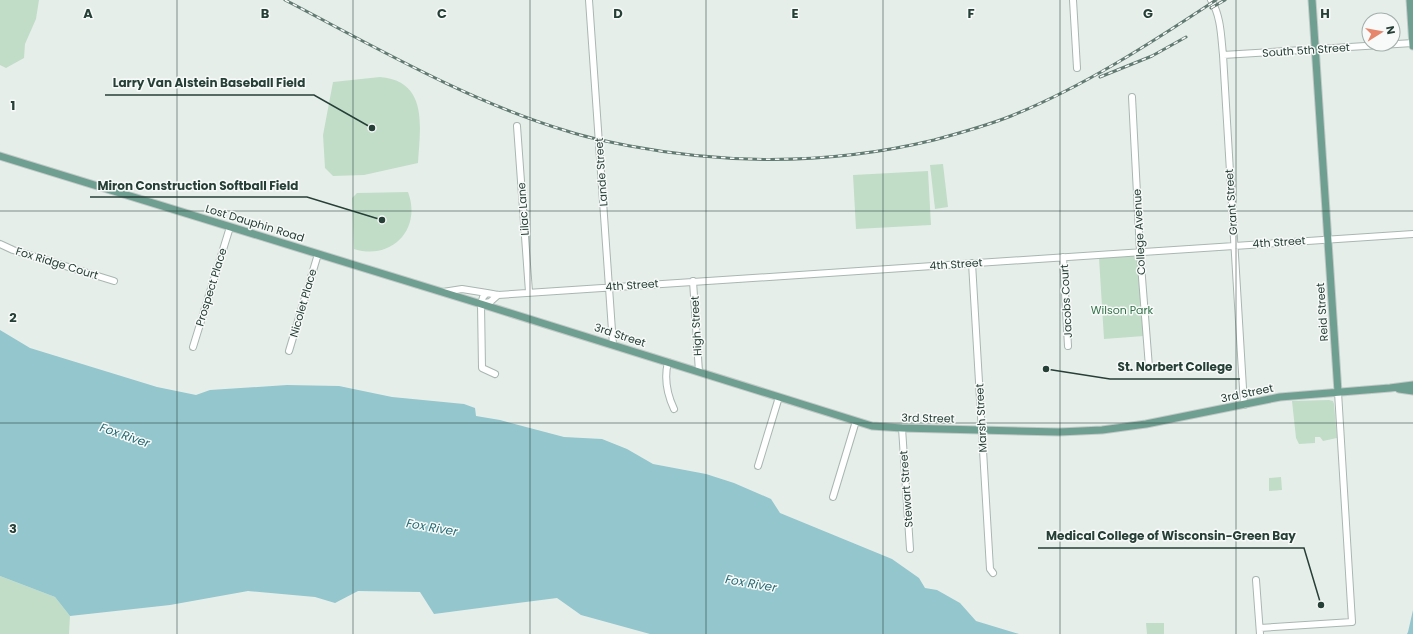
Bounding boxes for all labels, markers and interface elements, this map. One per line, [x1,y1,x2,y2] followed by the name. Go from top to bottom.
[83,4,93,23] text: A
[261,4,270,23] text: B
[437,4,447,23] text: C
[613,4,623,23] text: D
[791,4,799,23] text: E
[967,4,975,23] text: F
[1143,4,1153,23] text: G
[1320,4,1330,23] text: H
[1361,12,1401,52] north arrow
[1382,25,1399,36] text: N
[1262,39,1350,61] street label: South 5th Street
[105,71,314,95] callout: Larry Van Alstein Baseball Field
[113,74,305,91] text: Larry Van Alstein Baseball Field
[11,96,15,115] text: 1
[591,137,611,207] street label: Lande Street
[1221,168,1241,236] street label: Grant Street
[90,173,307,197] callout: Miron Construction Softball Field
[98,177,298,194] text: Miron Construction Softball Field
[513,182,533,236] street label: Lilac Lane
[1129,188,1149,275] street label: College Avenue
[204,200,306,246] street label: Lost Dauphin Road
[1252,232,1306,252] street label: 4th Street
[14,243,100,283] street label: Fox Ridge Court
[191,246,231,328] street label: Prospect Place
[929,254,983,274] street label: 4th Street
[1056,264,1076,338] street label: Jacobs Court
[286,267,320,339] street label: Nicolet Place
[605,275,659,295] street label: 4th Street
[1312,282,1332,342] street label: Reid Street
[686,296,706,356] street label: High Street
[1091,302,1154,318] park label: Wilson Park
[9,308,17,327] text: 2
[592,319,648,351] street label: 3rd Street
[1110,355,1240,379] callout: St. Norbert College
[1118,358,1233,375] text: St. Norbert College
[1219,380,1275,406] street label: 3rd Street
[971,383,991,453] street label: Marsh Street
[901,410,955,426] street label: 3rd Street
[98,419,153,452] water label: Fox River
[895,450,917,528] street label: Stewart Street
[405,514,460,540] water label: Fox River
[9,519,17,538] text: 3
[1038,524,1304,548] callout: Medical College of Wisconsin-Green Bay
[1046,527,1296,544] text: Medical College of Wisconsin-Green Bay
[724,570,779,596] water label: Fox River

